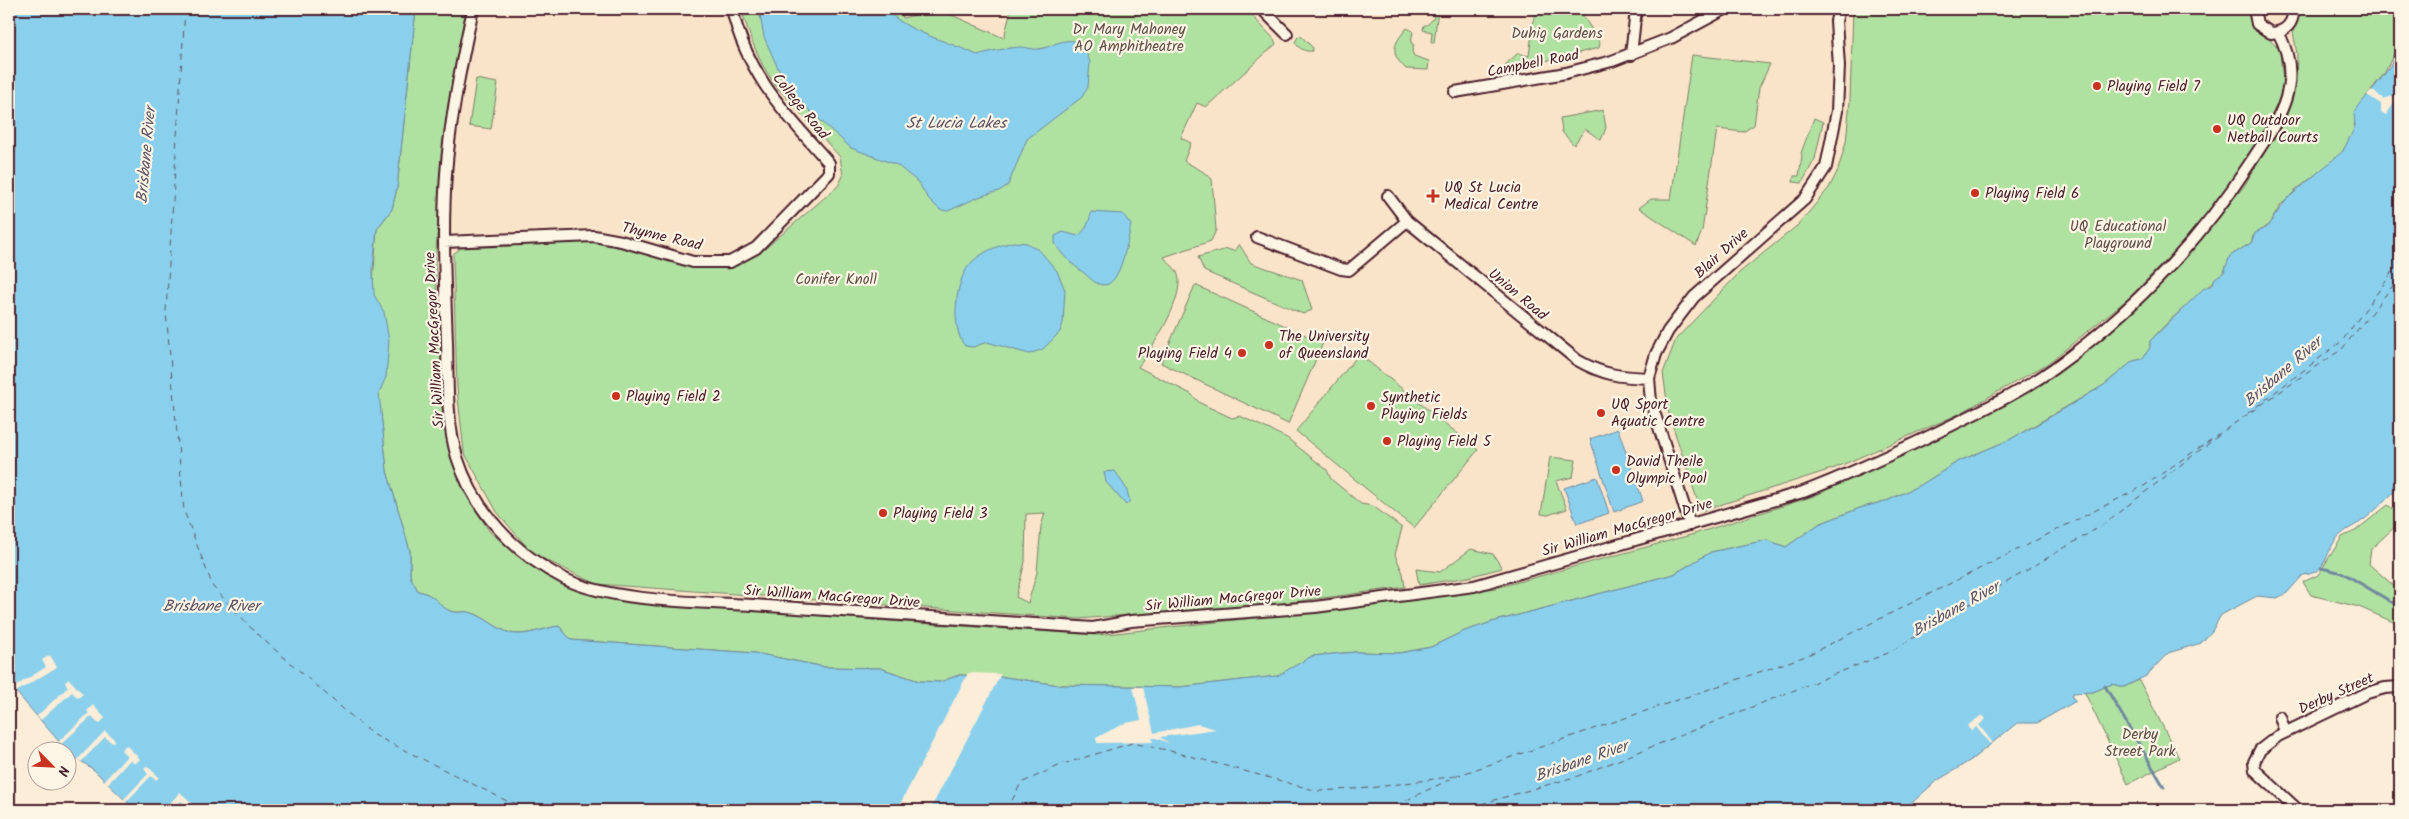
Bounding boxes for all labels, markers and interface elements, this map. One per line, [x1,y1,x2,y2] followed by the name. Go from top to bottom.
[1072,18,1186,59] park label: Dr Mary Mahoney AO Amphitheatre
[1511,22,1603,46] park label: Duhig Gardens
[1485,43,1582,85] street label: Campbell Road
[766,68,835,146] street label: College Road
[2107,75,2201,99] place label: Playing Field 7
[2091,80,2103,92] marker: Playing Field 7
[130,102,163,204] water label: Brisbane River
[2227,109,2319,150] place label: UQ Outdoor Netball Courts
[906,111,1008,136] water label: St Lucia Lakes
[2211,123,2223,135] marker: UQ Outdoor Netball Courts
[1444,176,1539,217] place label: UQ St Lucia Medical Centre
[1985,182,2079,206] place label: Playing Field 6
[1969,187,1981,199] marker: Playing Field 6
[1426,189,1440,203] marker: UQ St Lucia Medical Centre
[2070,215,2167,256] park label: UQ Educational Playground
[619,216,705,258] street label: Thynne Road
[1689,223,1754,285] street label: Blair Drive
[418,251,452,429] street label: Sir William MacGregor Drive
[1482,263,1553,327] street label: Union Road
[795,268,877,292] park label: Conifer Knoll
[1279,325,1370,366] place label: The University of Queensland
[2238,329,2330,413] water label: Brisbane River
[1263,339,1275,351] marker: The University of Queensland
[1138,342,1232,366] place label: Playing Field 4
[1236,347,1248,359] marker: Playing Field 4
[626,385,721,409] place label: Playing Field 2
[1381,386,1468,427] place label: Synthetic Playing Fields
[610,390,622,402] marker: Playing Field 2
[1611,393,1705,434] place label: UQ Sport Aquatic Centre
[1365,400,1377,412] marker: Synthetic Playing Fields
[1595,407,1607,419] marker: UQ Sport Aquatic Centre
[1397,430,1492,454] place label: Playing Field 5
[1381,435,1393,447] marker: Playing Field 5
[1626,450,1707,491] place label: David Theile Olympic Pool
[1610,464,1622,476] marker: David Theile Olympic Pool
[1539,492,1716,564] street label: Sir William MacGregor Drive
[893,502,988,526] place label: Playing Field 3
[877,507,889,519] marker: Playing Field 3
[1907,573,2007,644] water label: Brisbane River
[743,579,921,615] street label: Sir William MacGregor Drive
[1144,579,1322,619] street label: Sir William MacGregor Drive
[163,594,263,619] water label: Brisbane River
[2295,667,2378,721] street label: Derby Street
[2104,723,2177,764] park label: Derby Street Park
[1532,733,1635,789] water label: Brisbane River
[28,742,78,792] north arrow
[51,762,75,780] text: N

